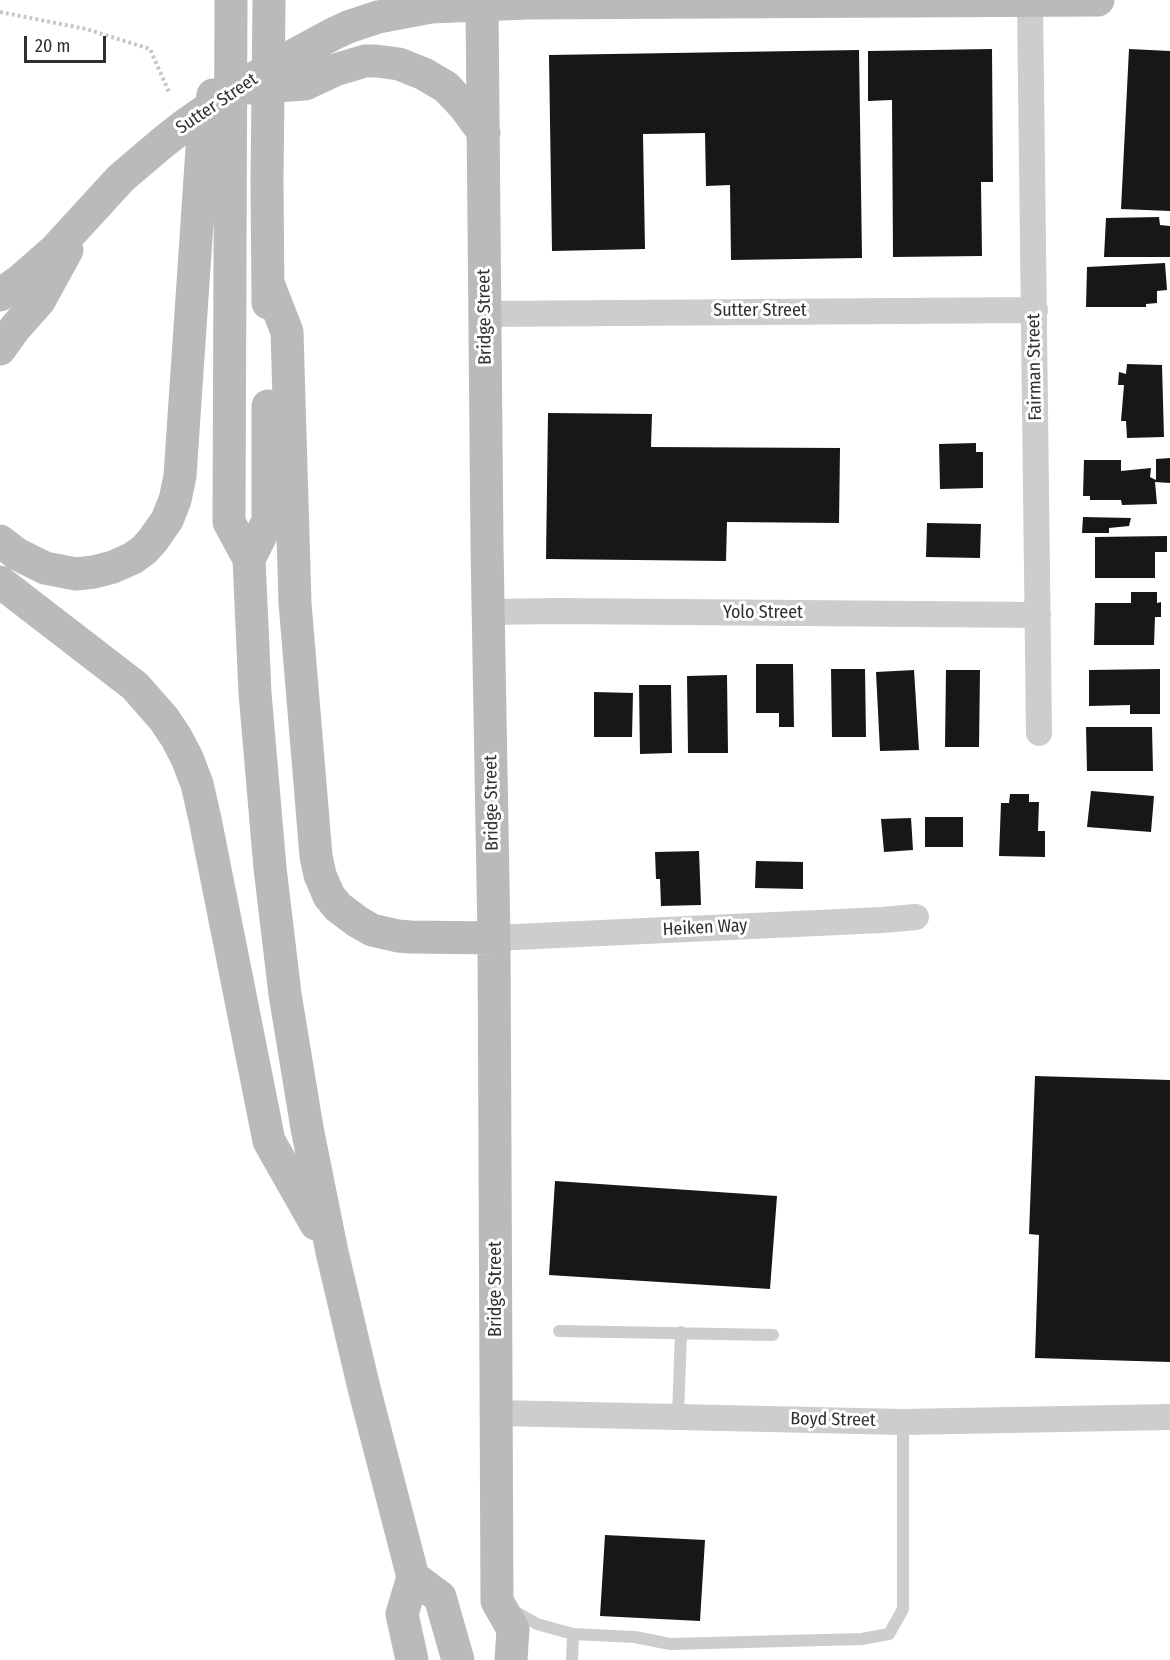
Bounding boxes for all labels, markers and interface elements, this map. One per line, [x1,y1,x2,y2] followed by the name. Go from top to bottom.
[27,24,110,62] scale bar
[35,35,70,57] text: 20 m
[172,69,262,139] street label: Sutter Street
[473,269,497,365] street label: Bridge Street
[713,300,807,322] street label: Sutter Street
[1023,313,1047,421] street label: Fairman Street
[723,602,803,624] street label: Yolo Street
[480,755,504,851] street label: Bridge Street
[662,915,748,941] street label: Heiken Way
[485,1241,507,1337] street label: Bridge Street
[790,1408,876,1432] street label: Boyd Street

